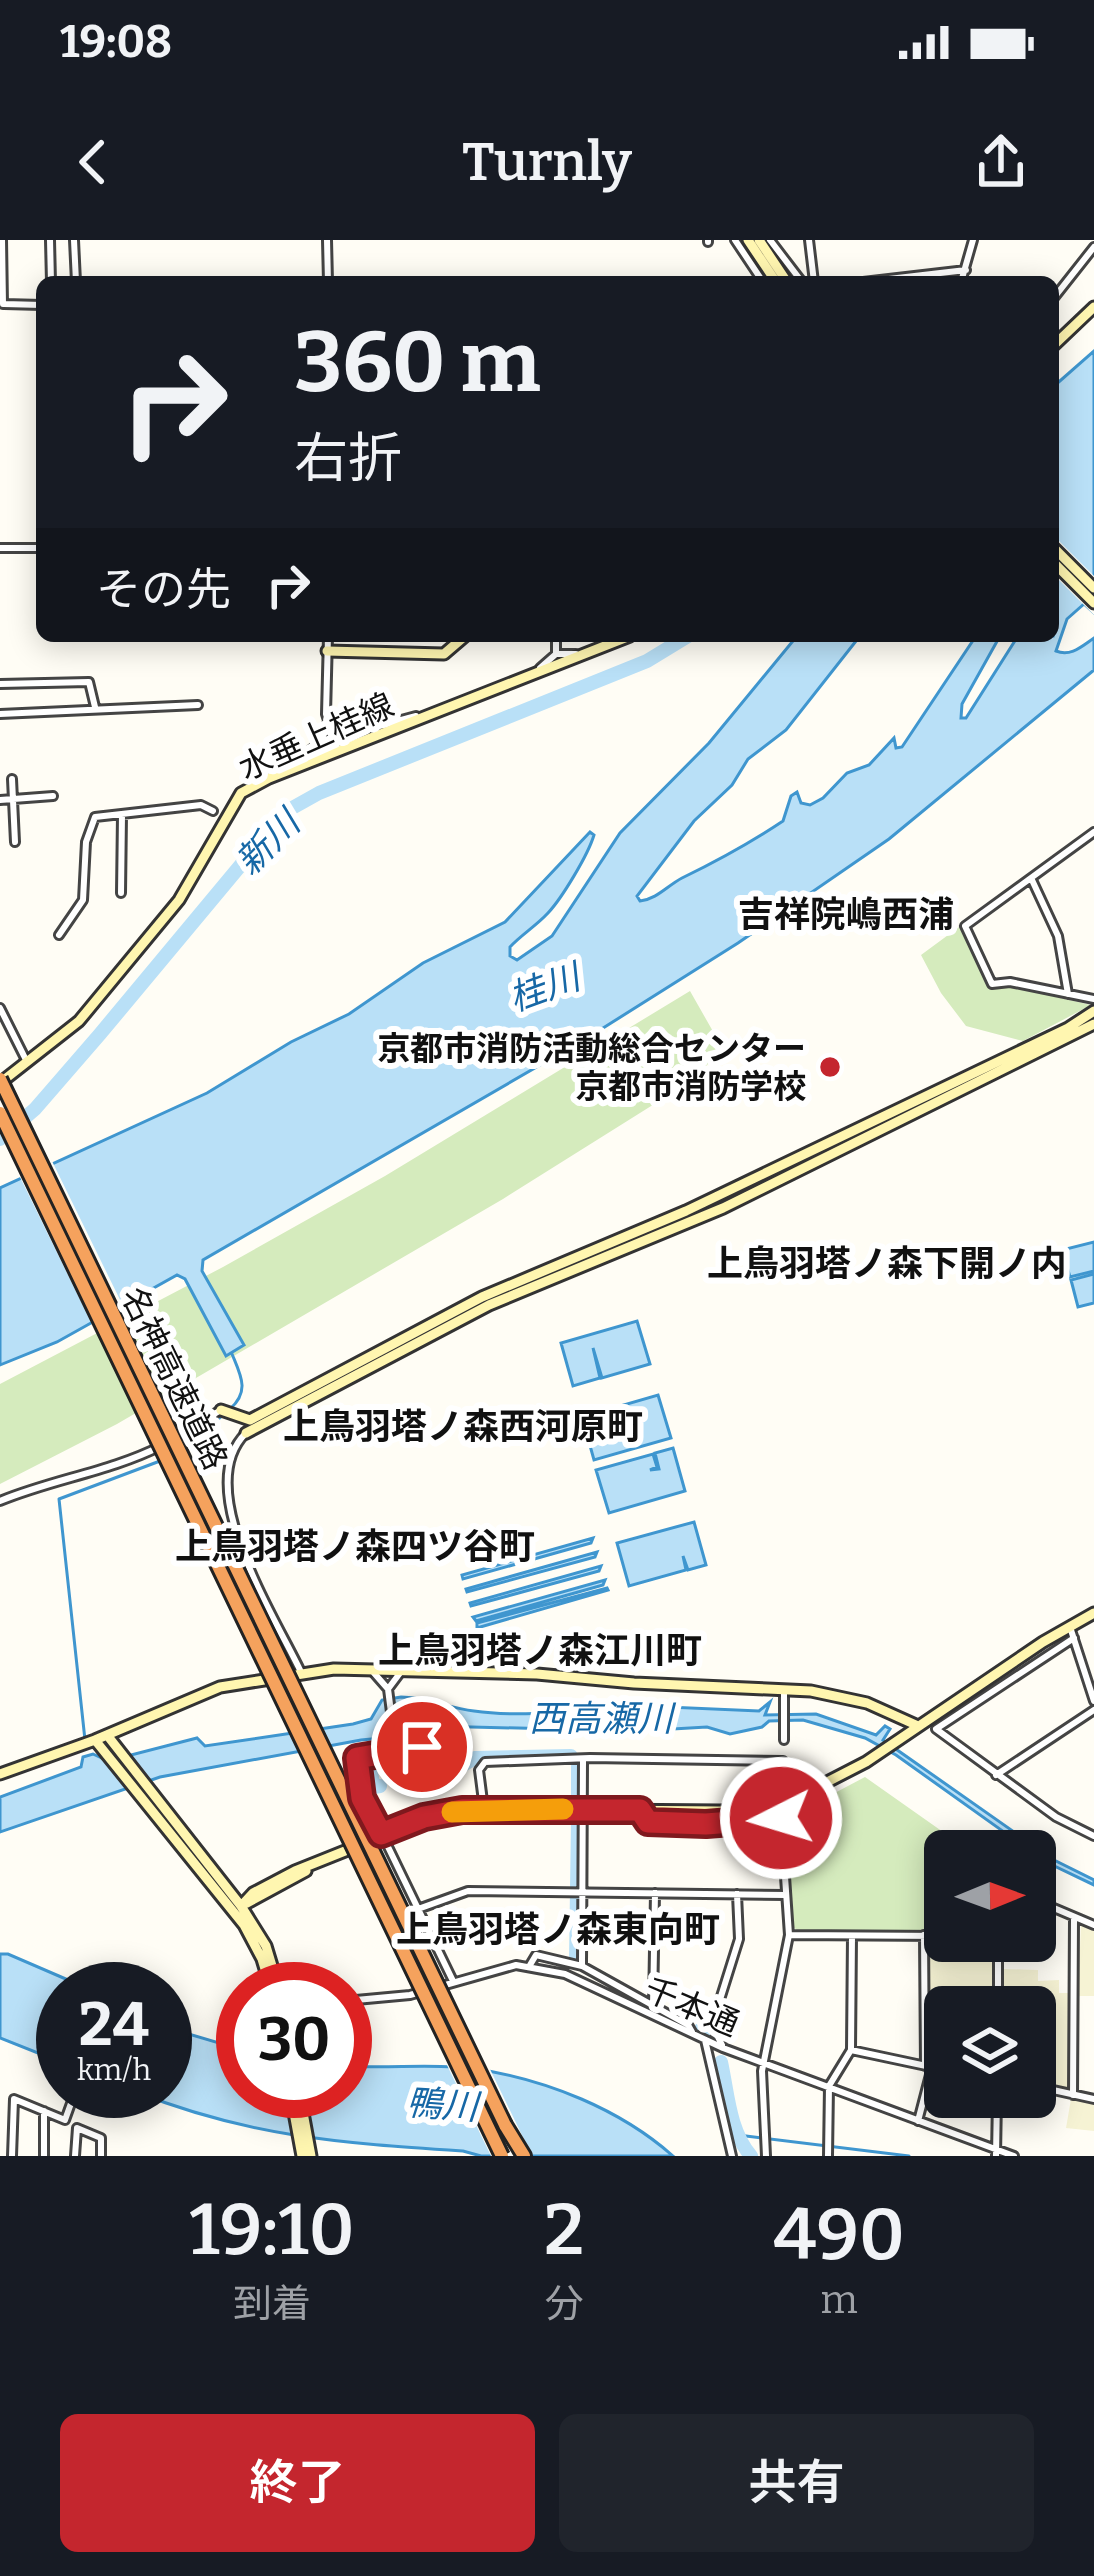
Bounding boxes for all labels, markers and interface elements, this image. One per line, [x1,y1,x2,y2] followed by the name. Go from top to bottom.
[60,15,172,69] text: 19:08
[60,129,126,195] icon: back
[968,129,1034,195] icon: share
[462,130,632,194] text: Turnly
[294,312,541,413] text: 360 m
[96,324,252,480] icon: right
[294,427,402,491] text: 右折
[255,552,321,618] icon: right
[96,563,231,617] text: その先
[233,685,400,789] street label: 水垂上桂線
[227,799,312,884] water label: 新川
[738,893,954,937] district label: 吉祥院嶋西浦
[503,954,589,1021] water label: 桂川
[377,1029,806,1107] place label: 京都市消防活動総合センター 京都市消防学校
[817,1054,843,1080] marker: 京都市消防活動総合センター 京都市消防学校
[707,1242,1067,1286] district label: 上鳥羽塔ノ森下開ノ内
[113,1281,235,1476] street label: 名神高速道路
[283,1405,643,1449] district label: 上鳥羽塔ノ森西河原町
[175,1525,535,1569] district label: 上鳥羽塔ノ森四ツ谷町
[378,1629,702,1673] district label: 上鳥羽塔ノ森江川町
[371,1696,473,1798] pin
[529,1697,677,1741] water label: 西高瀬川
[389,1714,455,1780] icon: arrive
[718,1755,844,1881] position arrow
[924,1830,1056,1962] north arrow
[924,1830,1056,2118] map controls
[396,1908,720,1952] district label: 上鳥羽塔ノ森東向町
[216,1962,372,2118] speed limit sign: 30
[638,1969,745,2045] street label: 千本通
[924,1986,1056,2118] button: layers
[79,1989,149,2061] text: 24
[77,2052,151,2088] text: km/h
[404,2081,483,2130] water label: 鴨川
[189,2187,355,2273] text: 19:10
[544,2187,584,2273] text: 2
[773,2192,905,2278] text: 490
[820,2277,858,2323] text: m
[233,2281,311,2327] text: 到着
[544,2281,583,2327] text: 分
[60,2414,535,2552] button: 終了
[559,2414,1034,2552] button: 共有

